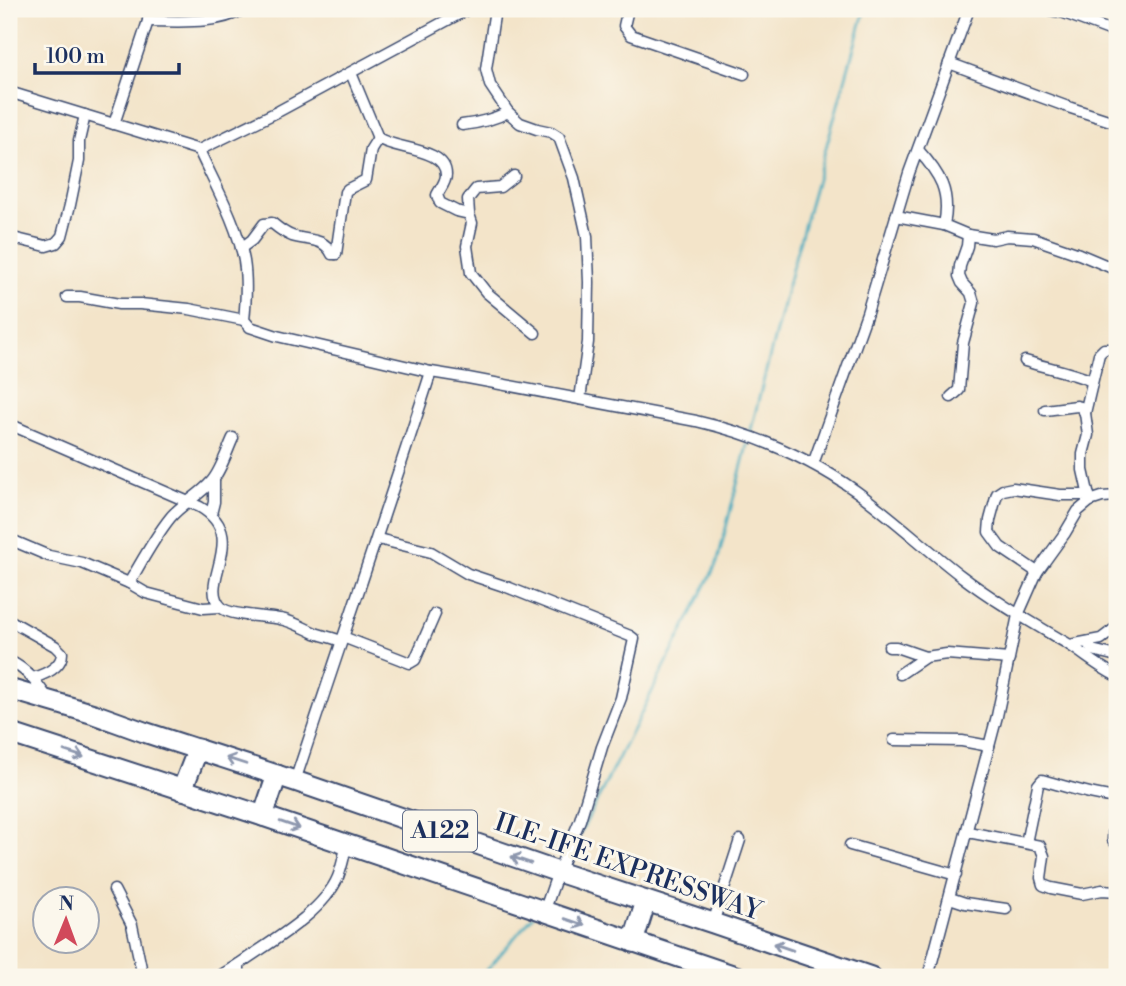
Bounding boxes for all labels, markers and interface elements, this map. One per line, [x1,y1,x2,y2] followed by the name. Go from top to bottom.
[35,32,178,76] scale bar
[46,44,105,70] text: 100 m
[63,748,85,761] one-way arrow
[226,754,248,767] one-way arrow
[490,806,767,928] street label: ILE-IFE EXPRESSWAY
[403,810,477,852] road number: A122
[279,819,301,832] one-way arrow
[510,853,532,865] one-way arrow
[32,884,102,954] north arrow
[59,892,74,916] text: N
[563,917,585,929] one-way arrow
[772,940,794,953] one-way arrow

